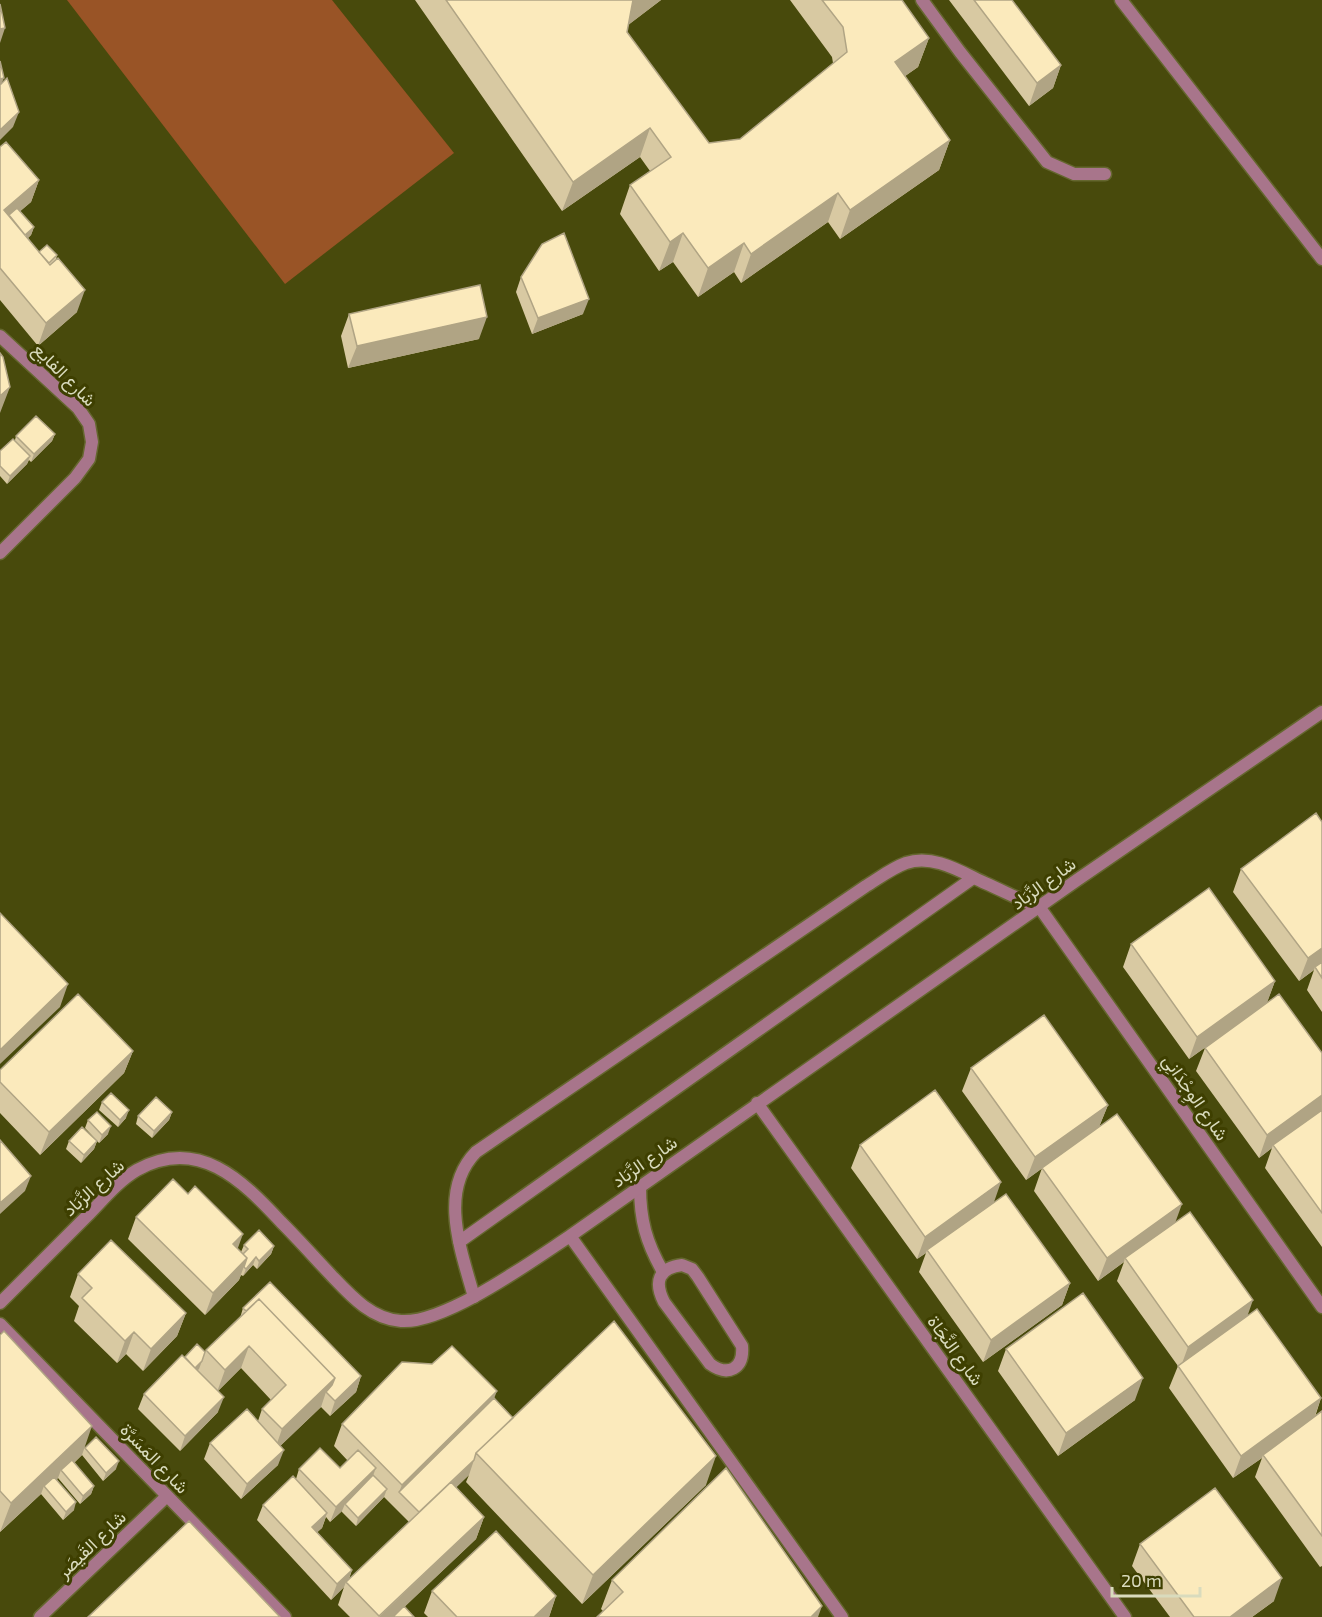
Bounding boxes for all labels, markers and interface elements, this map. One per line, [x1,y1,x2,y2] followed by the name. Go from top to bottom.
[27,338,101,412] street label: شارع الفايع
[1006,852,1081,915] street label: شارع الزَّبَاد
[1154,1050,1234,1147] street label: شارع الوِجْدَانِي
[607,1131,682,1193] street label: شارع الزَّبَاد
[58,1154,129,1222] street label: شارع الزَّبَاد
[922,1311,989,1390] street label: شارع النَّجَاة
[115,1418,194,1499] street label: شارع المَسَرَّة
[51,1506,132,1584] street label: شارع القَيصَر
[1112,1560,1200,1598] scale bar
[1121,1569,1162,1591] text: 20 m

